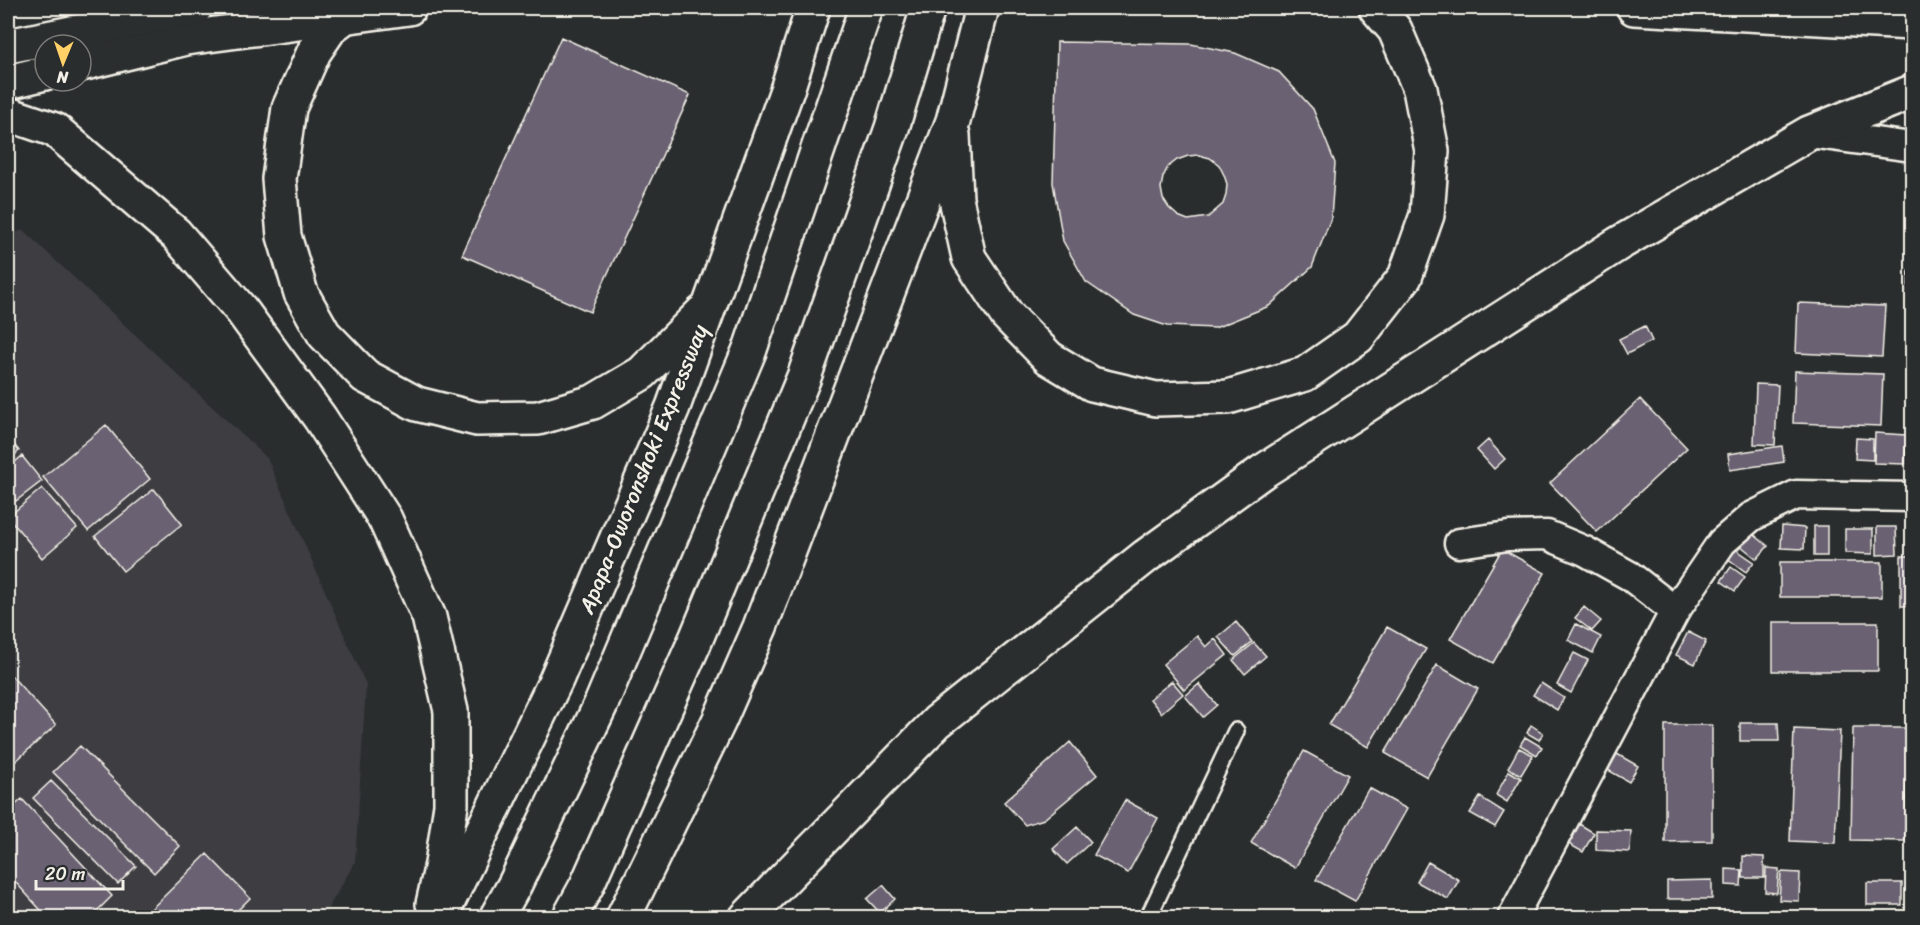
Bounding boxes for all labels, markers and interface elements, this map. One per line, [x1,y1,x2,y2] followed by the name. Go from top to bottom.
[33,33,93,93] north arrow
[56,63,70,92] text: N
[567,317,719,621] street label: Apapa-Oworonshoki Expressway
[36,853,123,891] scale bar
[45,858,85,890] text: 20 m

